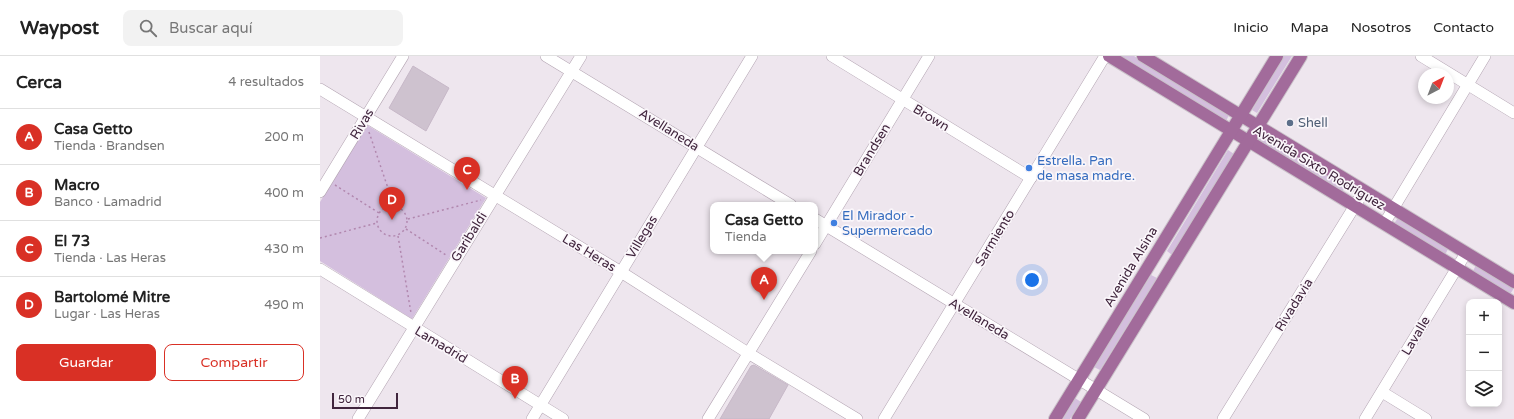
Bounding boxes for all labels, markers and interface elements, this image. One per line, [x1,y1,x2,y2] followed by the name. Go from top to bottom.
[123,10,403,46] search box
[20,17,99,39] text: Waypost
[137,17,159,39] icon: search
[169,19,252,37] text: Buscar aquí
[1233,19,1269,36] text: Inicio
[1291,19,1329,36] text: Mapa
[1351,19,1411,36] text: Nosotros
[1433,19,1494,36] text: Contacto
[1418,68,1454,104] north arrow
[16,72,62,93] text: Cerca
[228,74,304,90] text: 4 resultados
[910,101,952,135] street label: Brown
[636,105,702,155] street label: Avellaneda
[347,106,377,142] street label: Rivas
[1298,115,1328,131] place label: Shell
[1285,118,1295,128] marker: Shell
[54,120,133,138] text: Casa Getto
[850,121,894,179] street label: Brandsen
[1250,122,1388,214] street label: Avenida Sixto Rodríguez
[24,129,34,145] text: A
[264,129,304,145] text: 200 m
[54,138,165,154] text: Tienda · Brandsen
[1037,153,1135,184] place label: Estrella. Pan de masa madre.
[454,157,480,190] pin: C
[1024,163,1034,173] marker: Estrella. Pan de masa madre.
[54,176,100,194] text: Macro
[24,185,34,201] text: B
[264,185,304,201] text: 400 m
[379,187,405,220] pin: D
[54,194,162,210] text: Banco · Lamadrid
[710,202,818,254] popup
[972,207,1018,269] street label: Sarmiento
[842,208,933,239] place label: El Mirador - Supermercado
[447,209,491,265] street label: Garibaldi
[725,211,803,229] text: Casa Getto
[623,212,661,262] street label: Villegas
[829,218,839,228] marker: El Mirador - Supermercado
[1101,224,1161,310] street label: Avenida Alsina
[725,229,766,245] text: Tienda
[559,231,619,275] street label: Las Heras
[54,232,90,250] text: El 73
[24,241,34,257] text: C
[264,241,304,257] text: 430 m
[54,250,166,266] text: Tienda · Las Heras
[751,267,777,300] pin: A
[1022,270,1042,290] your location
[1271,276,1317,334] street label: Rivadavia
[54,288,170,306] text: Bartolomé Mitre
[946,295,1012,343] street label: Avellaneda
[24,297,34,313] text: D
[264,297,304,313] text: 490 m
[1466,299,1502,407] map controls
[1466,299,1502,335] button: +
[54,306,160,322] text: Lugar · Las Heras
[1398,314,1434,358] street label: Lavalle
[412,323,470,367] street label: Lamadrid
[1466,335,1502,371] button: −
[16,344,156,381] button: Guardar
[164,344,304,381] button: Compartir
[502,366,528,399] pin: B
[1466,371,1502,407] button: layers
[332,391,398,410] scale bar
[338,393,365,406] text: 50 m

